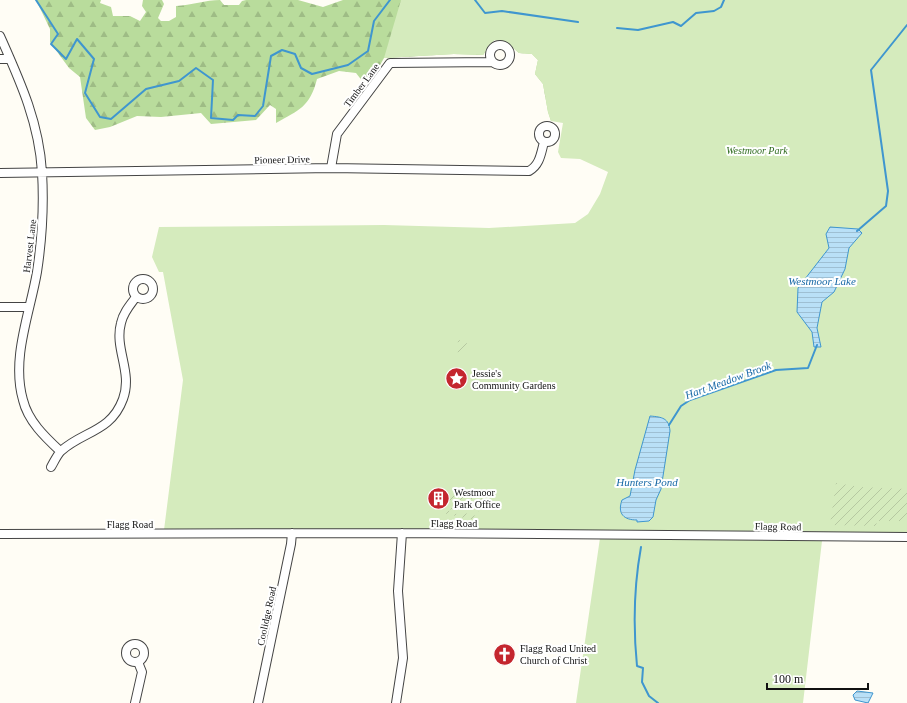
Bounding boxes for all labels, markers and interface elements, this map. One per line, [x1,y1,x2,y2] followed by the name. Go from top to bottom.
[341,61,382,109] street label: Timber Lane
[726,145,788,156] park label: Westmoor Park
[254,154,311,165] street label: Pioneer Drive
[21,218,38,273] street label: Harvest Lane
[788,275,856,287] water label: Westmoor Lake
[682,358,774,401] water label: Hart Meadow Brook
[443,366,469,392] place icon: Jessie's Community Gardens
[472,368,556,391] place label: Jessie's Community Gardens
[615,476,678,488] water label: Hunters Pond
[425,485,451,511] building icon: Westmoor Park Office
[454,487,501,510] place label: Westmoor Park Office
[431,518,477,529] street label: Flagg Road
[107,519,153,530] street label: Flagg Road
[755,521,801,532] street label: Flagg Road
[255,585,278,647] street label: Coolidge Road
[492,641,518,667] church icon: Flagg Road United Church of Christ
[520,643,596,666] place label: Flagg Road United Church of Christ
[767,665,868,691] scale bar
[773,672,804,686] text: 100 m

